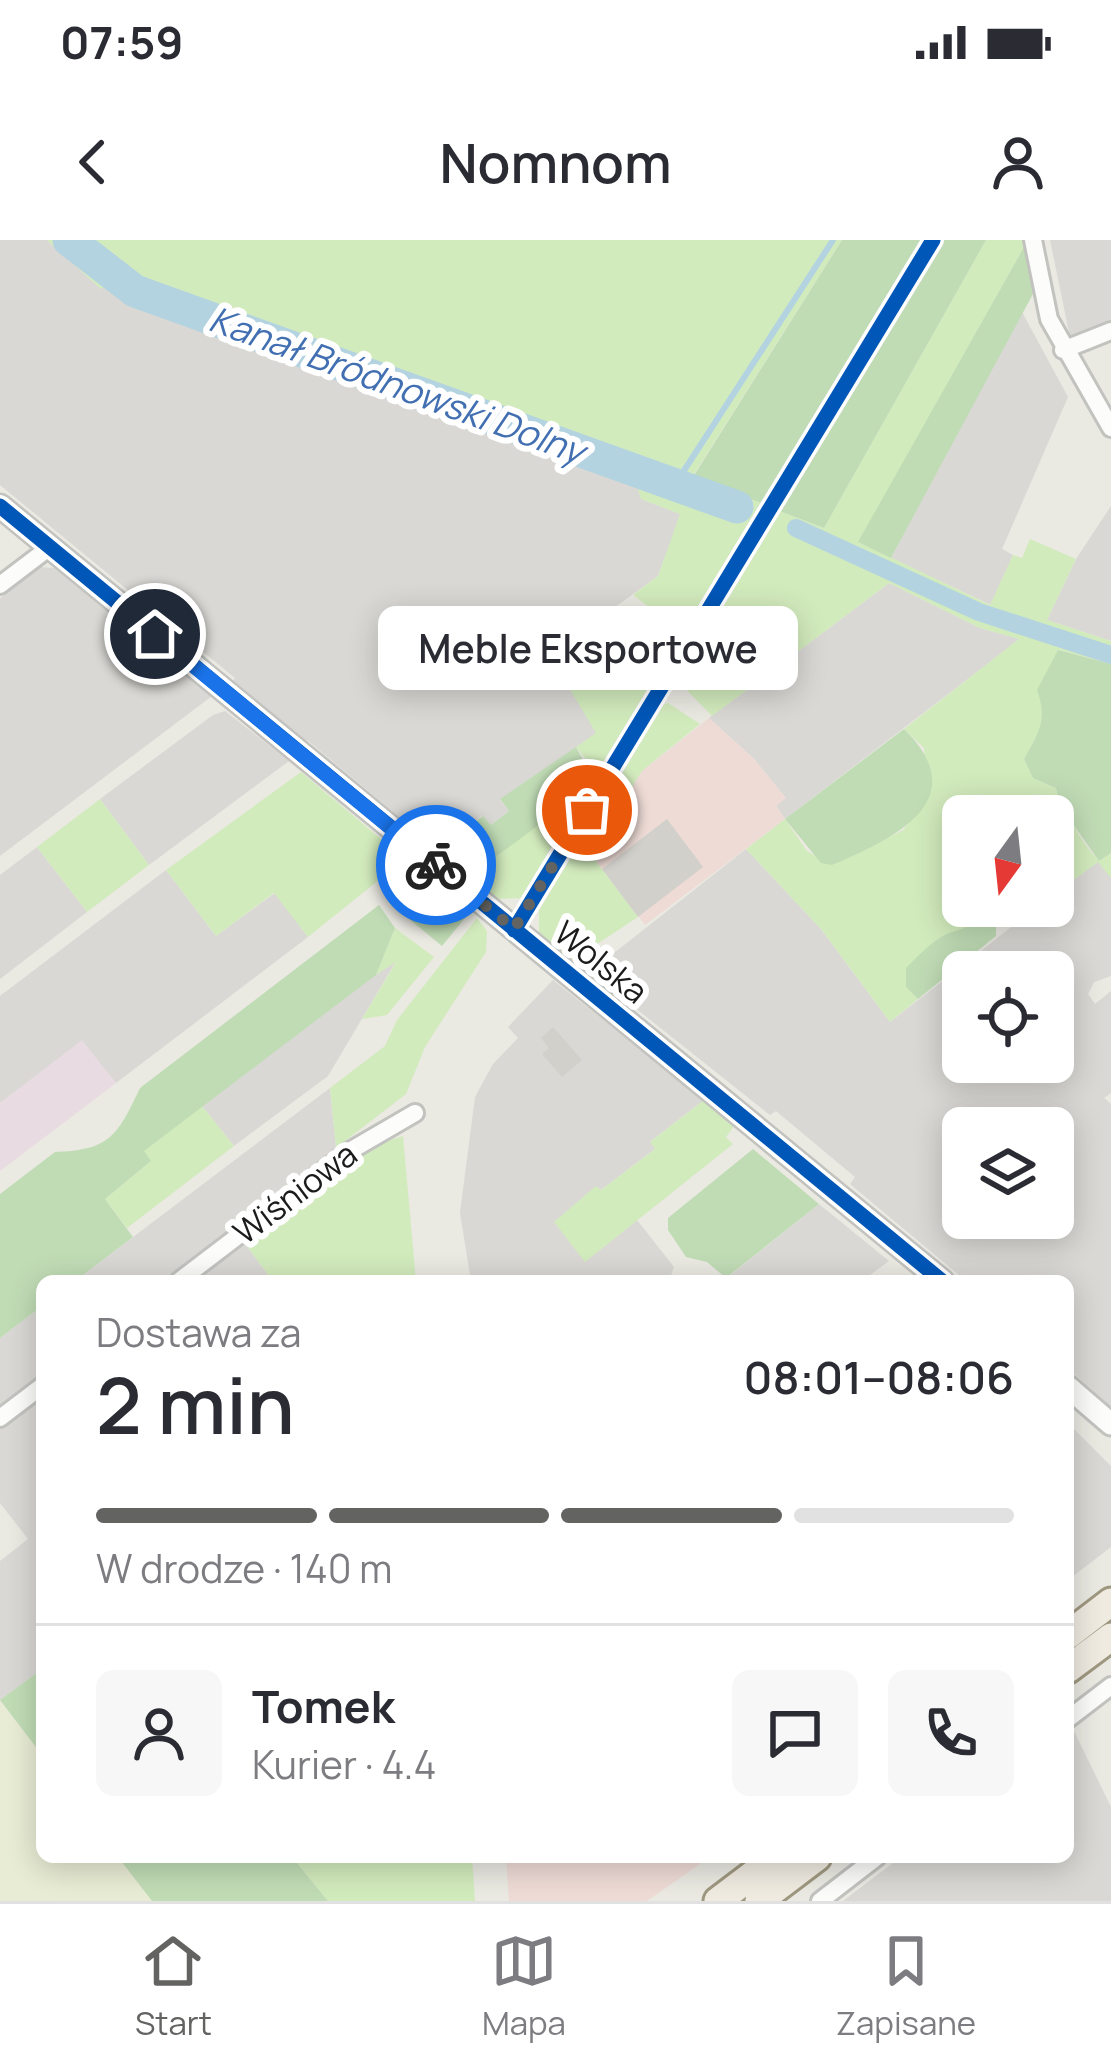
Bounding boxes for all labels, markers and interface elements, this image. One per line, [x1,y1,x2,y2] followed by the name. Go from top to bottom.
[60,11,183,73] text: 07:59
[439,125,672,199] text: Nomnom
[60,129,126,195] icon: back
[985,129,1051,195] icon: person
[203,294,596,477] water label: Kanał Bródnowski Dolny
[104,583,206,685] pin
[122,601,188,667] icon: home
[377,606,797,690] callout: Meble Eksportowe
[418,621,758,675] text: Meble Eksportowe
[536,759,638,861] pin
[554,777,620,843] icon: bag
[942,795,1074,927] north arrow
[942,795,1074,1239] map controls
[376,805,496,925] courier
[403,832,469,898] icon: bike
[545,910,658,1013] street label: Wolska
[942,951,1074,1083] button: locate
[942,1107,1074,1239] button: layers
[224,1131,366,1254] street label: Wiśniowa
[96,1305,301,1359] text: Dostawa za
[744,1346,1014,1408] text: 08:01–08:06
[96,1351,295,1457] text: 2 min
[96,1541,392,1595] text: W drodze · 140 m
[96,1670,222,1796] button: person
[732,1670,858,1796] button: chat
[888,1670,1014,1796] button: phone
[252,1675,395,1737] text: Tomek
[252,1737,437,1791] text: Kurier · 4.4
[135,1928,212,2045] tab: Start
[482,1928,566,2045] tab: Mapa
[836,1928,976,2045] tab: Zapisane

